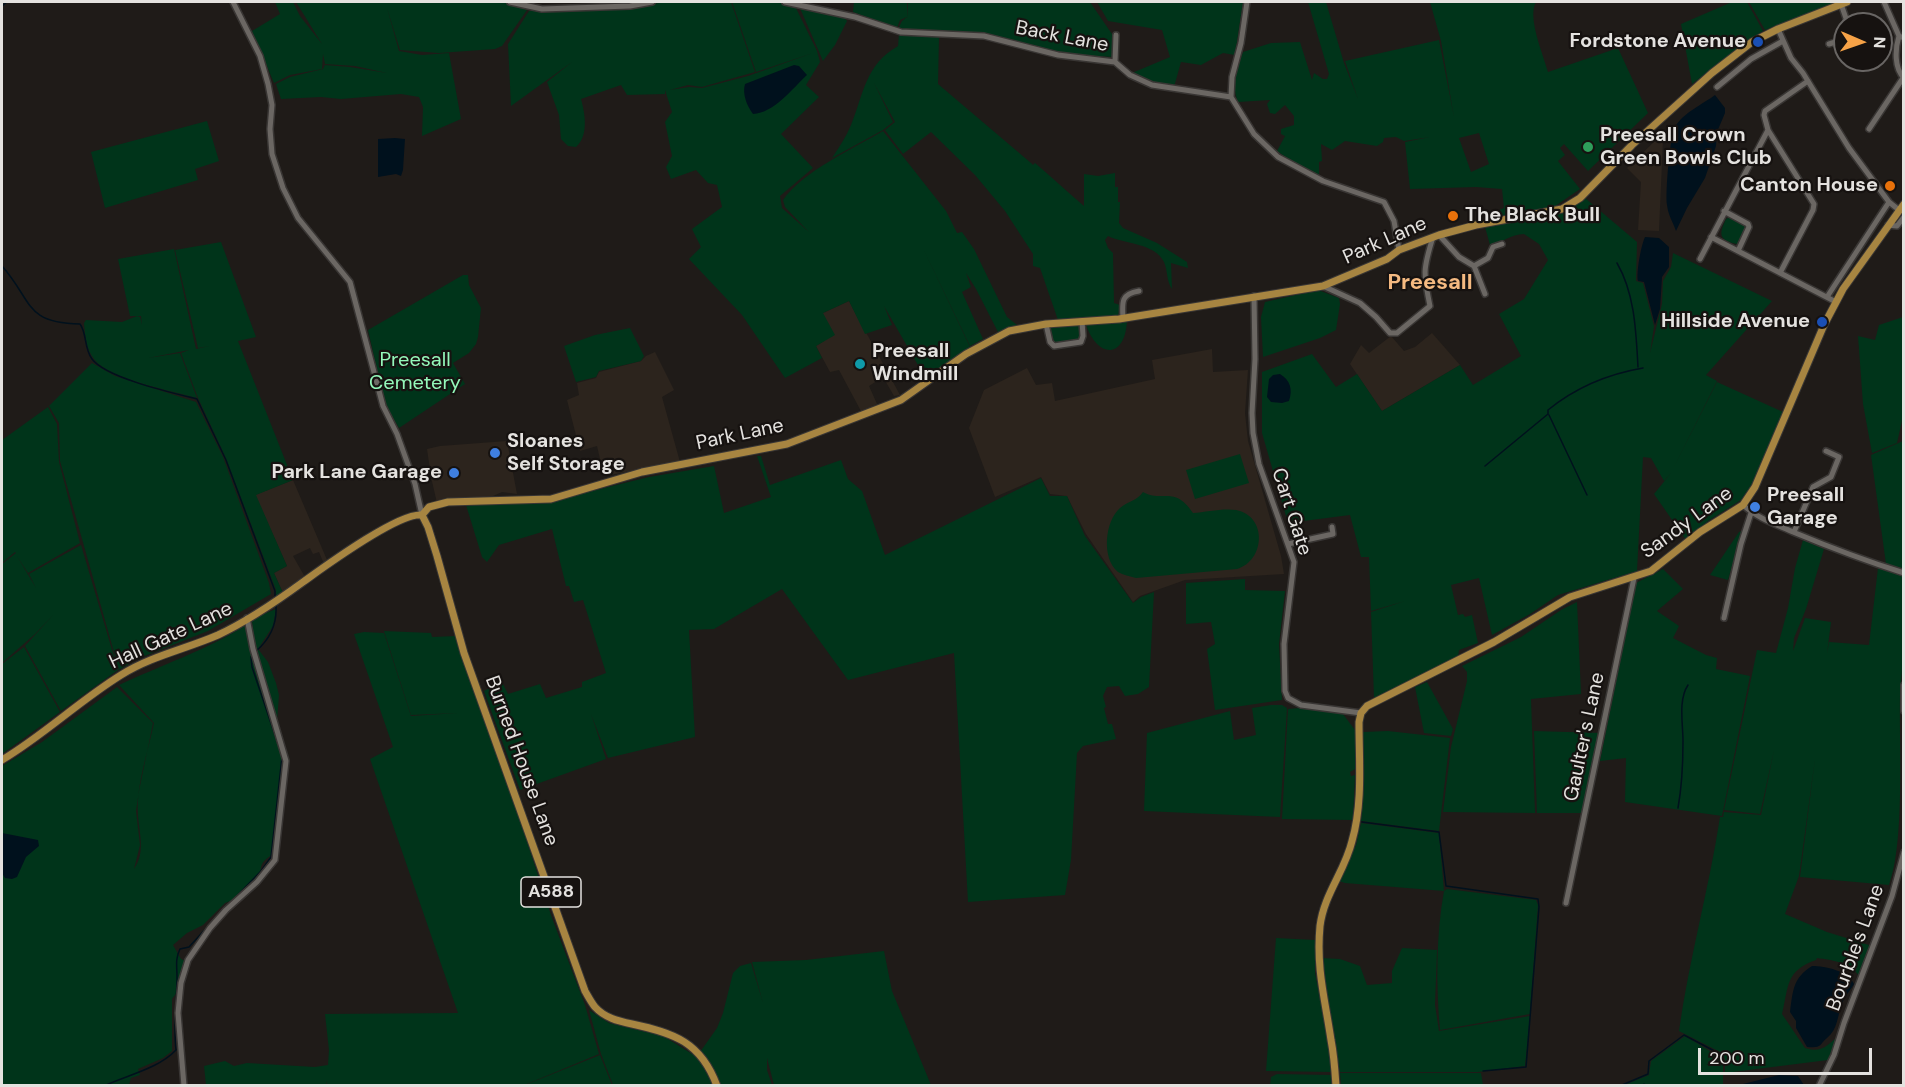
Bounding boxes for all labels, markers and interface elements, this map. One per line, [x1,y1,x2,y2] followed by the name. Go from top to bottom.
[1833,12,1893,72] north arrow
[1014,16,1110,58] street label: Back Lane
[1569,30,1746,54] place label: Fordstone Avenue
[1751,35,1765,49] marker: Fordstone Avenue
[1869,36,1890,49] text: N
[1600,124,1772,171] place label: Preesall Crown Green Bowls Club
[1581,140,1595,154] marker: Preesall Crown Green Bowls Club
[1740,174,1878,198] place label: Canton House
[1883,179,1897,193] marker: Canton House
[1465,204,1600,228] place label: The Black Bull
[1446,209,1460,223] marker: The Black Bull
[1339,212,1431,270] street label: Park Lane
[1387,270,1473,296] district label: Preesall
[1661,310,1810,334] place label: Hillside Avenue
[1815,315,1829,329] marker: Hillside Avenue
[872,340,958,387] place label: Preesall Windmill
[369,349,461,396] park label: Preesall Cemetery
[853,357,867,371] marker: Preesall Windmill
[694,414,786,456] street label: Park Lane
[507,430,625,477] place label: Sloanes Self Storage
[488,446,502,460] marker: Sloanes Self Storage
[272,461,442,485] place label: Park Lane Garage
[1266,465,1316,559] street label: Cart Gate
[447,466,461,480] marker: Park Lane Garage
[1637,482,1737,564] street label: Sandy Lane
[1767,484,1844,531] place label: Preesall Garage
[1748,500,1762,514] marker: Preesall Garage
[106,597,236,675] street label: Hall Gate Lane
[1560,670,1610,804] street label: Gaulter's Lane
[479,673,563,849] street label: Burned House Lane
[521,877,581,907] road number: A588
[1822,881,1890,1015] street label: Bourble's Lane
[1701,1036,1875,1074] scale bar
[1709,1046,1765,1070] text: 200 m

